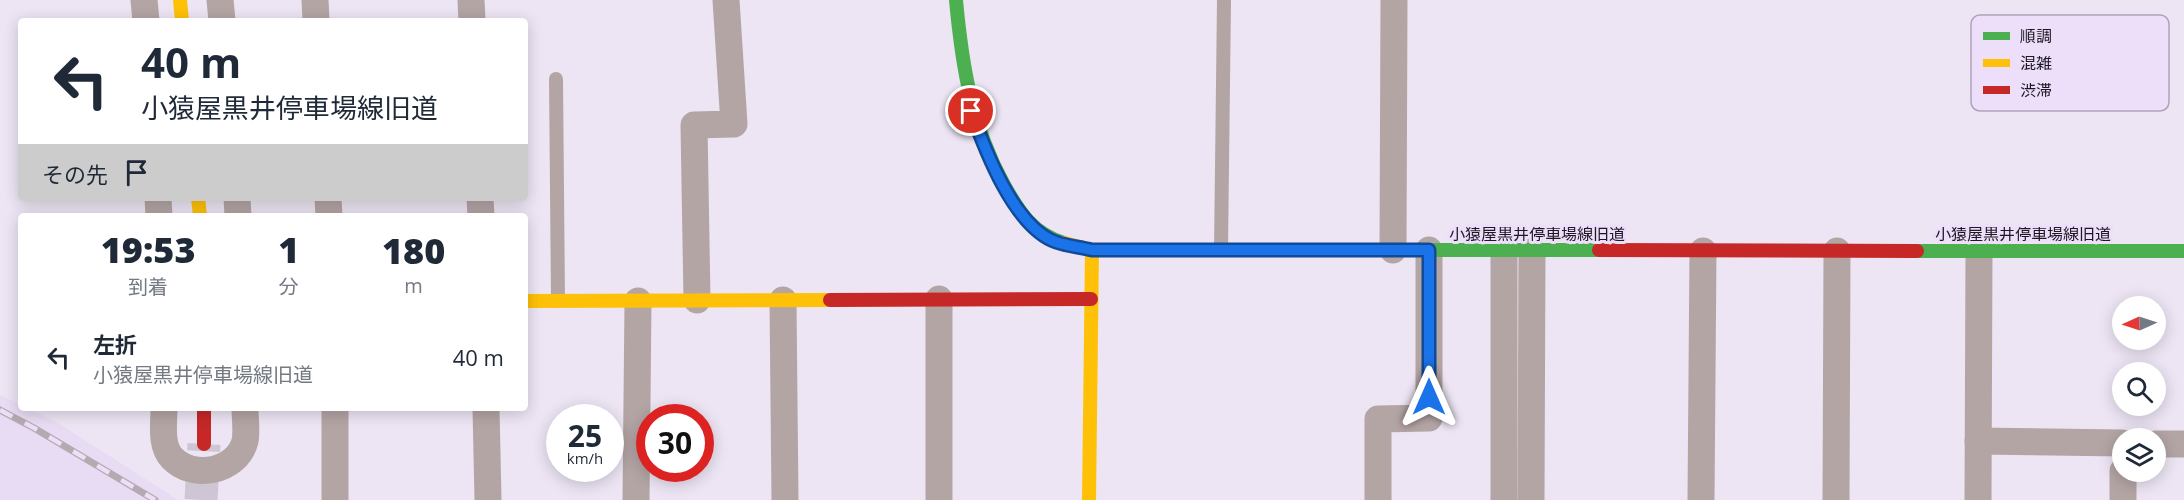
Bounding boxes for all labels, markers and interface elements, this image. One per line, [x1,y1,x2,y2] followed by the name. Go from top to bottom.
[1971,15,2169,111] legend
[2020,25,2052,47] text: 順調
[141,33,241,90] text: 40 m
[42,42,120,120] icon: left
[2020,52,2052,74] text: 混雑
[2020,79,2052,101] text: 渋滞
[945,85,996,136] pin
[141,89,438,126] text: 小猿屋黒井停車場線旧道
[954,94,987,127] icon: arrive
[120,156,153,189] icon: arrive
[42,159,108,189] text: その先
[1449,223,1625,245] street label: 小猿屋黒井停車場線旧道
[1935,223,2111,245] street label: 小猿屋黒井停車場線旧道
[101,225,195,274] text: 19:53
[278,225,299,274] text: 1
[382,226,445,275] text: 180
[404,272,423,299] text: m
[128,273,168,300] text: 到着
[279,273,299,300] text: 分
[2112,296,2166,350] north arrow
[2112,296,2166,482] map controls
[93,329,137,359] text: 左折
[42,341,75,374] icon: left
[453,342,504,372] text: 40 m
[93,361,313,388] text: 小猿屋黒井停車場線旧道
[2112,362,2166,416] button: search
[1397,365,1461,429] position arrow
[636,404,714,482] speed limit sign: 30
[568,415,602,456] text: 25
[2112,428,2166,482] button: layers
[567,448,603,468] text: km/h

